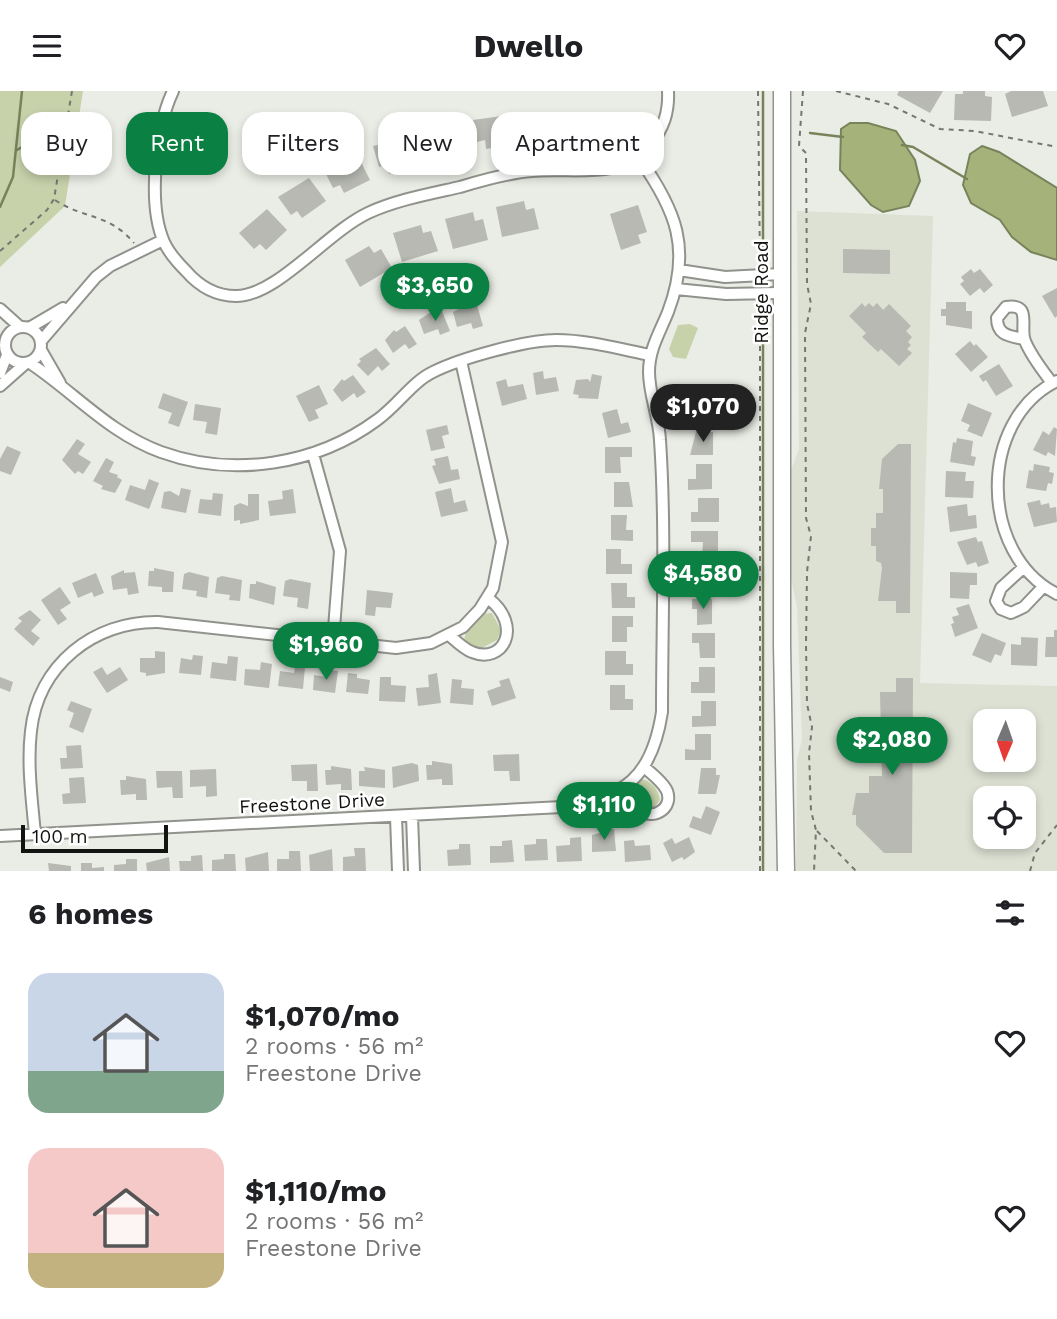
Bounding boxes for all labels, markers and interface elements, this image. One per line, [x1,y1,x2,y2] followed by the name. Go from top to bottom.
[28,27,66,65] icon: menu
[474,27,583,65] text: Dwello
[991,27,1029,65] icon: heart
[21,112,112,175] chip: Buy
[126,112,228,175] chip: Rent
[242,112,364,175] chip: Filters
[378,112,477,175] chip: New
[491,112,664,175] chip: Apartment
[750,240,773,344] street label: Ridge Road
[378,264,492,323] pin: $3,650
[396,272,474,299] text: $3,650
[646,385,760,444] pin: $1,070
[666,393,740,420] text: $1,070
[646,552,760,611] pin: $4,580
[664,560,742,587] text: $4,580
[269,623,383,682] pin: $1,960
[289,631,363,658] text: $1,960
[973,709,1036,772] north arrow
[973,709,1036,849] map controls
[835,717,949,777] pin: $2,080
[853,726,931,753] text: $2,080
[547,783,661,842] pin: $1,110
[973,786,1036,849] button: locate
[238,788,386,818] street label: Freestone Drive
[572,791,636,818] text: $1,110
[21,822,168,854] scale bar
[32,825,88,848] text: 100 m
[991,894,1029,932] icon: filters
[28,896,153,931] text: 6 homes
[245,998,399,1033] text: $1,070/mo
[84,1001,168,1085] icon: home
[991,1024,1029,1062] icon: heart
[245,1033,423,1060] text: 2 rooms · 56 m²
[245,1060,422,1087] text: Freestone Drive
[245,1173,387,1208] text: $1,110/mo
[84,1176,168,1260] icon: home
[991,1199,1029,1237] icon: heart
[245,1208,423,1235] text: 2 rooms · 56 m²
[245,1235,422,1262] text: Freestone Drive

